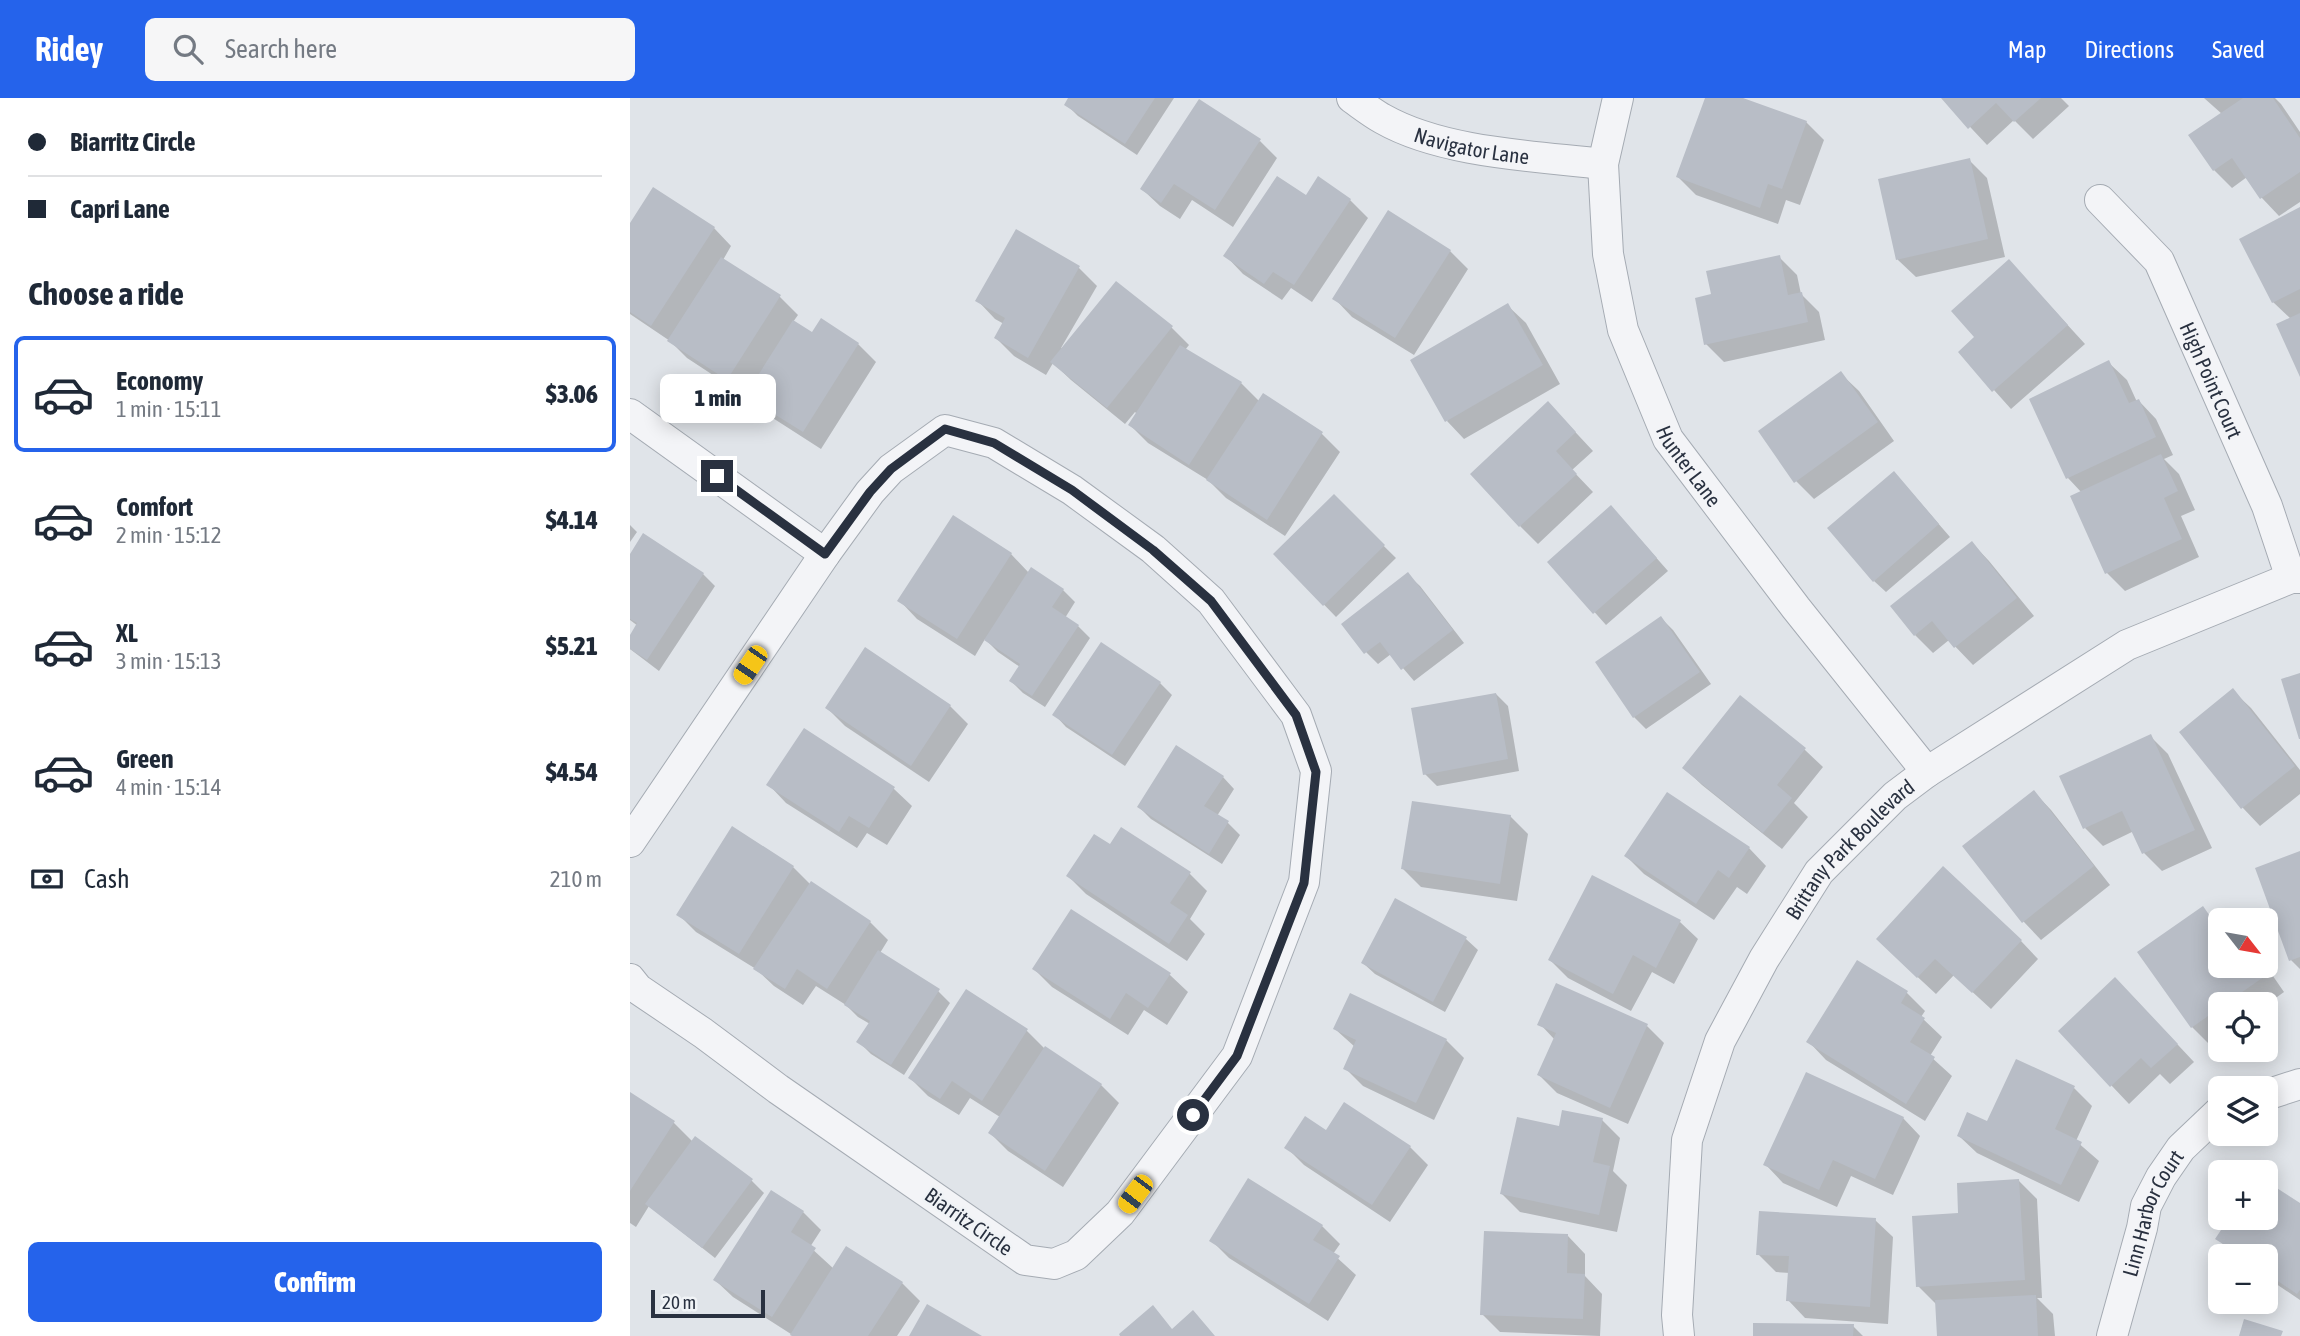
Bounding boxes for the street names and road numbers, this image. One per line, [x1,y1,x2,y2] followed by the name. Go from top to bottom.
[1411,122,1531,168] street label: Navigator Lane
[2175,318,2248,442] street label: High Point Court
[1652,422,1727,511] street label: Hunter Lane
[1780,774,1919,924] street label: Brittany Park Boulevard
[2117,1145,2188,1279] street label: Linn Harbor Court
[921,1182,1017,1260] street label: Biarritz Circle

